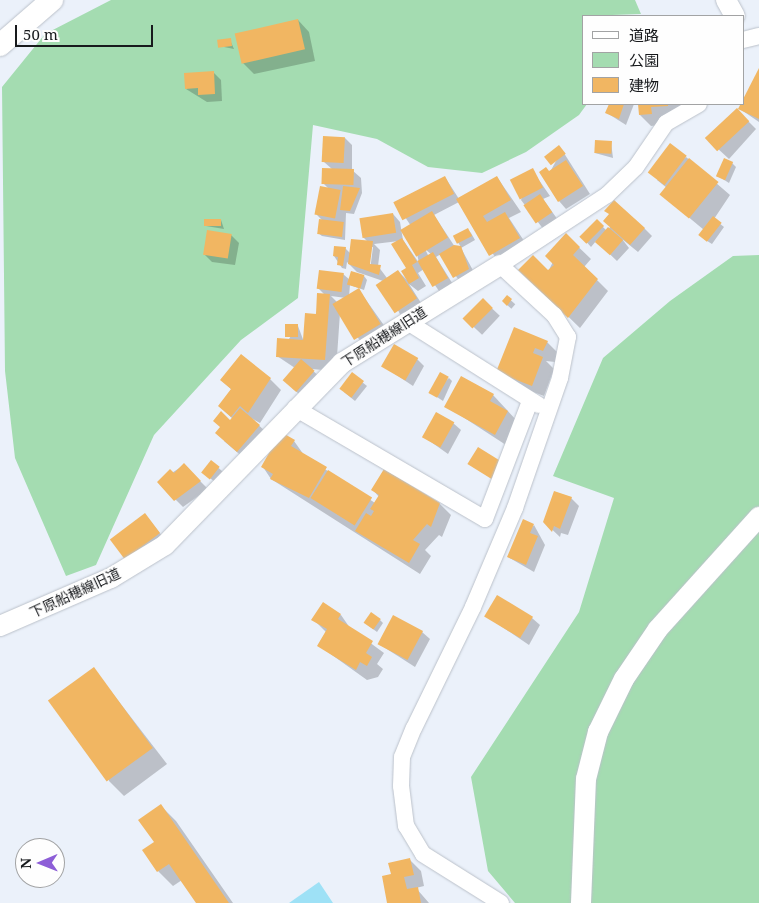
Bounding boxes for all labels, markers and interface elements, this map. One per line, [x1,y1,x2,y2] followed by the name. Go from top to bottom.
[18,15,155,47] scale bar
[582,15,744,105] legend
[23,24,58,44] text: 50 m
[629,25,659,45] text: 道路
[629,50,659,70] text: 公園
[629,75,659,95] text: 建物
[338,303,430,371] street label: 下原船穂線旧道
[27,565,123,621] street label: 下原船穂線旧道
[15,838,65,888] north arrow
[16,858,35,869] text: N

